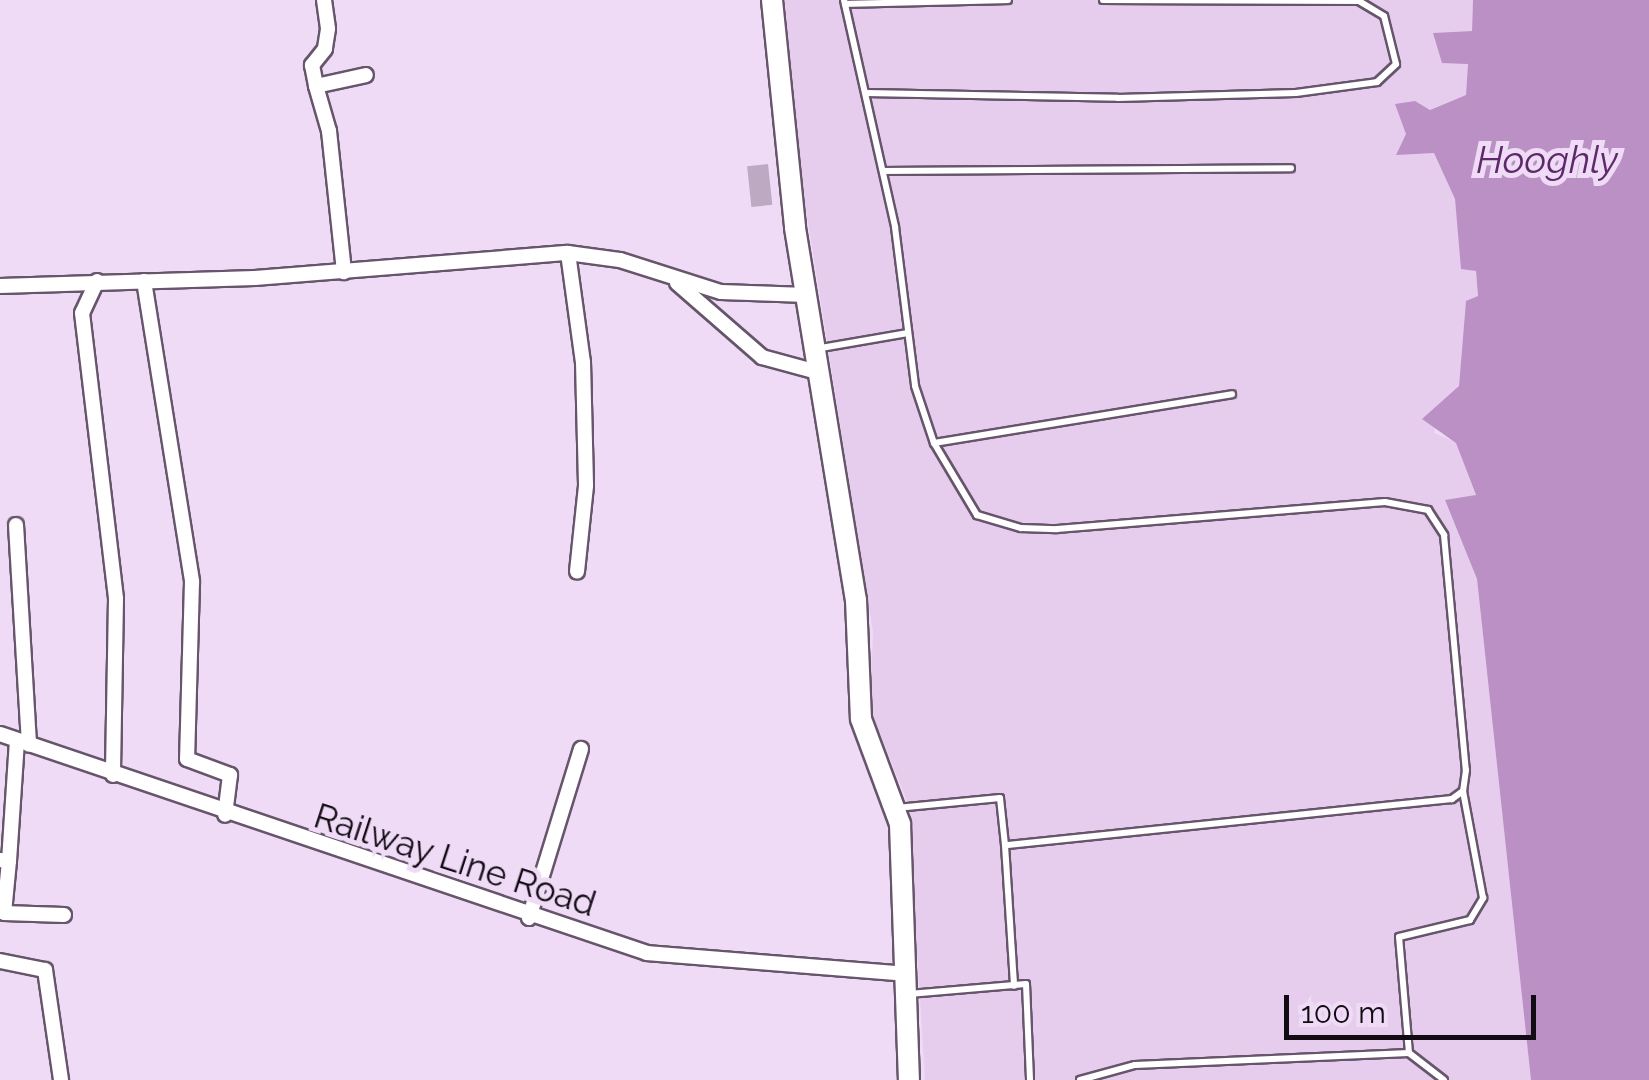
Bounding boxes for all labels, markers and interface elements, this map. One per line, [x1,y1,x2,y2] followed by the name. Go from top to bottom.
[1476,137,1618,183] water label: Hooghly
[308,795,602,925] street label: Railway Line Road
[1289,975,1542,1037] scale bar
[1301,995,1386,1030] text: 100 m

